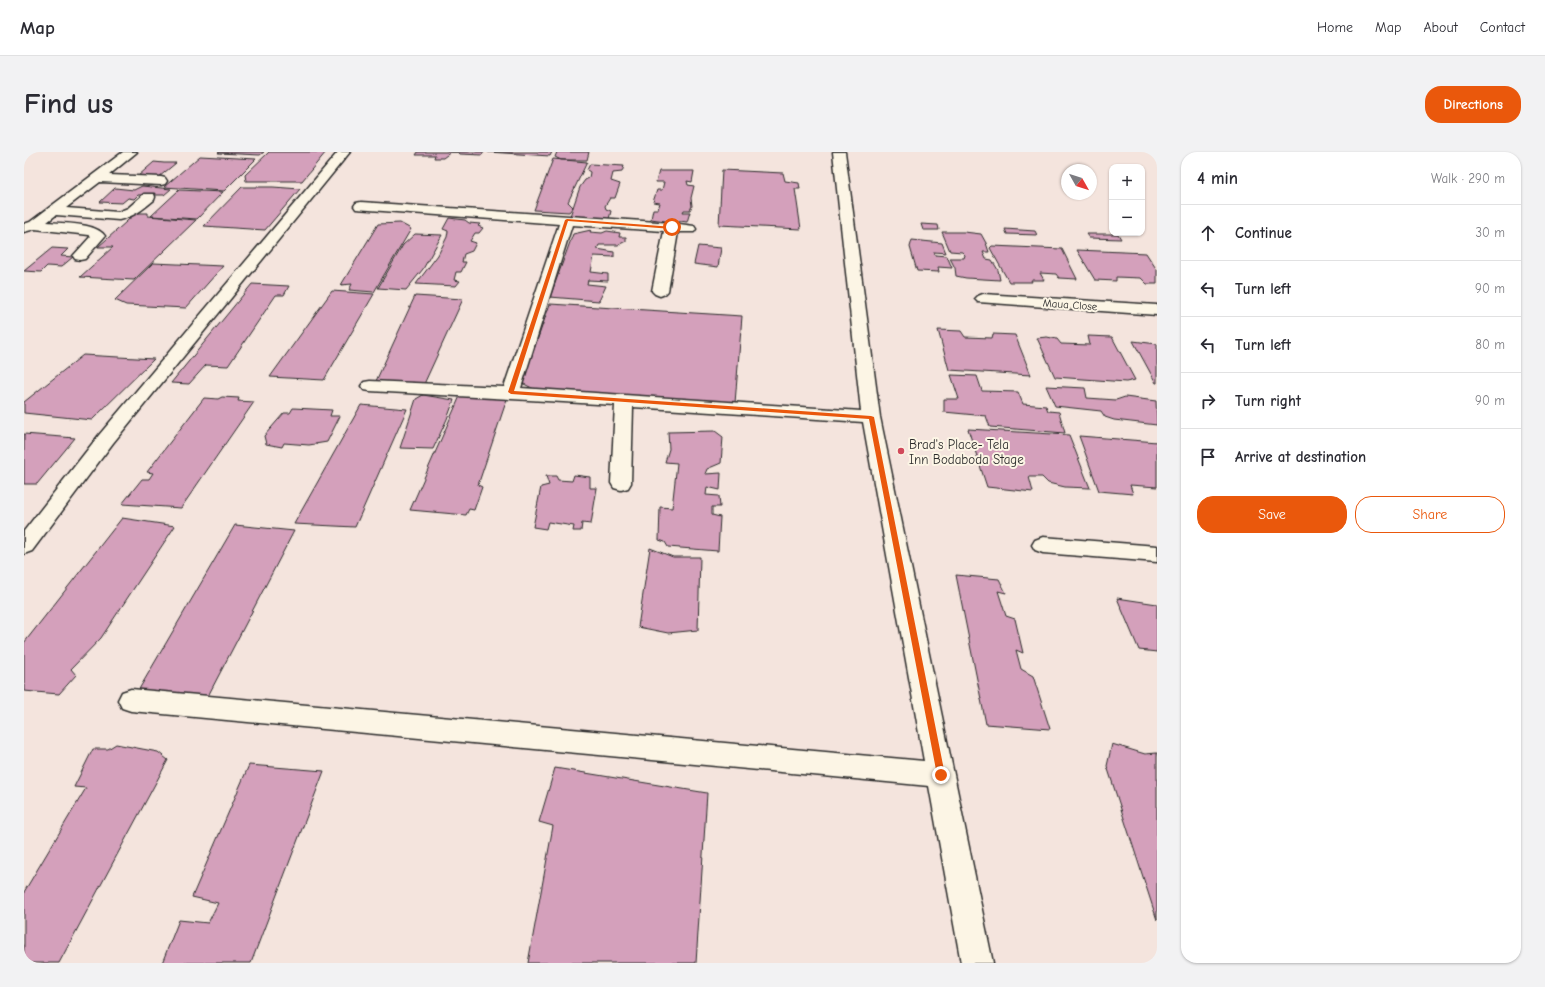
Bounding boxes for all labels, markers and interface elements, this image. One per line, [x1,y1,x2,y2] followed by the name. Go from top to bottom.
[20,17,55,39] text: Map
[1317,19,1353,36] text: Home
[1375,19,1401,36] text: Map
[1423,19,1458,36] text: About
[1480,19,1525,36] text: Contact
[1425,86,1521,123] button: Directions
[24,88,113,120] text: Find us
[1061,164,1097,200] north arrow
[1109,164,1145,236] map controls
[1109,164,1145,200] button: +
[1197,169,1238,188] text: 4 min
[1431,171,1505,186] text: Walk · 290 m
[1109,200,1145,236] button: −
[663,218,681,236] route start
[1197,222,1219,244] icon: ahead
[1235,224,1292,242] text: Continue
[1475,225,1505,240] text: 30 m
[1197,278,1219,300] icon: left
[1235,280,1291,298] text: Turn left
[1475,281,1505,296] text: 90 m
[1042,297,1098,313] street label: Maua Close
[1197,334,1219,356] icon: left
[1235,336,1291,354] text: Turn left
[1475,337,1505,352] text: 80 m
[1197,390,1219,412] icon: right
[1235,392,1301,410] text: Turn right
[1475,393,1505,408] text: 90 m
[909,437,1024,467] place label: Brad's Place- Tela Inn Bodaboda Stage
[896,446,906,456] marker: Brad's Place- Tela Inn Bodaboda Stage
[1197,446,1219,468] icon: arrive
[1235,448,1366,466] text: Arrive at destination
[1197,496,1347,533] button: Save
[1355,496,1505,533] button: Share
[932,766,950,784] route end

